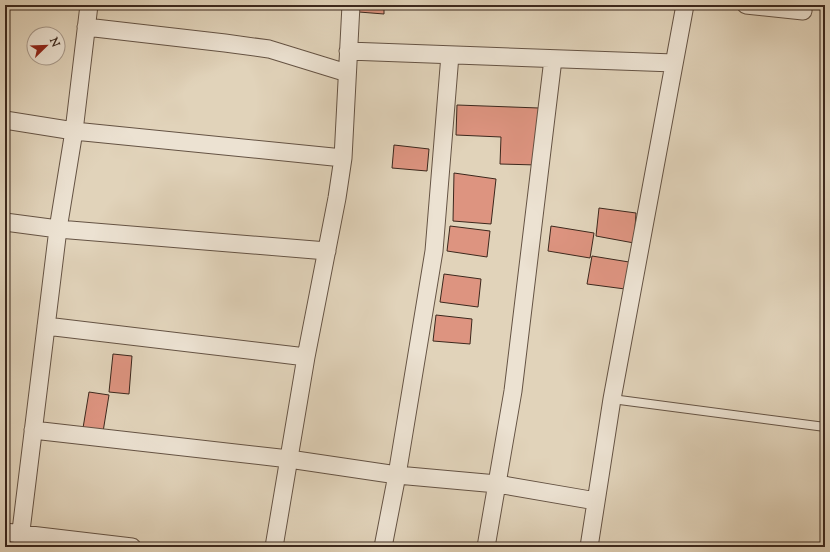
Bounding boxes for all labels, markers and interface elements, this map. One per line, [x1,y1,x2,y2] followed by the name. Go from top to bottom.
[26,26,66,66] north arrow
[45,34,63,50] text: N

